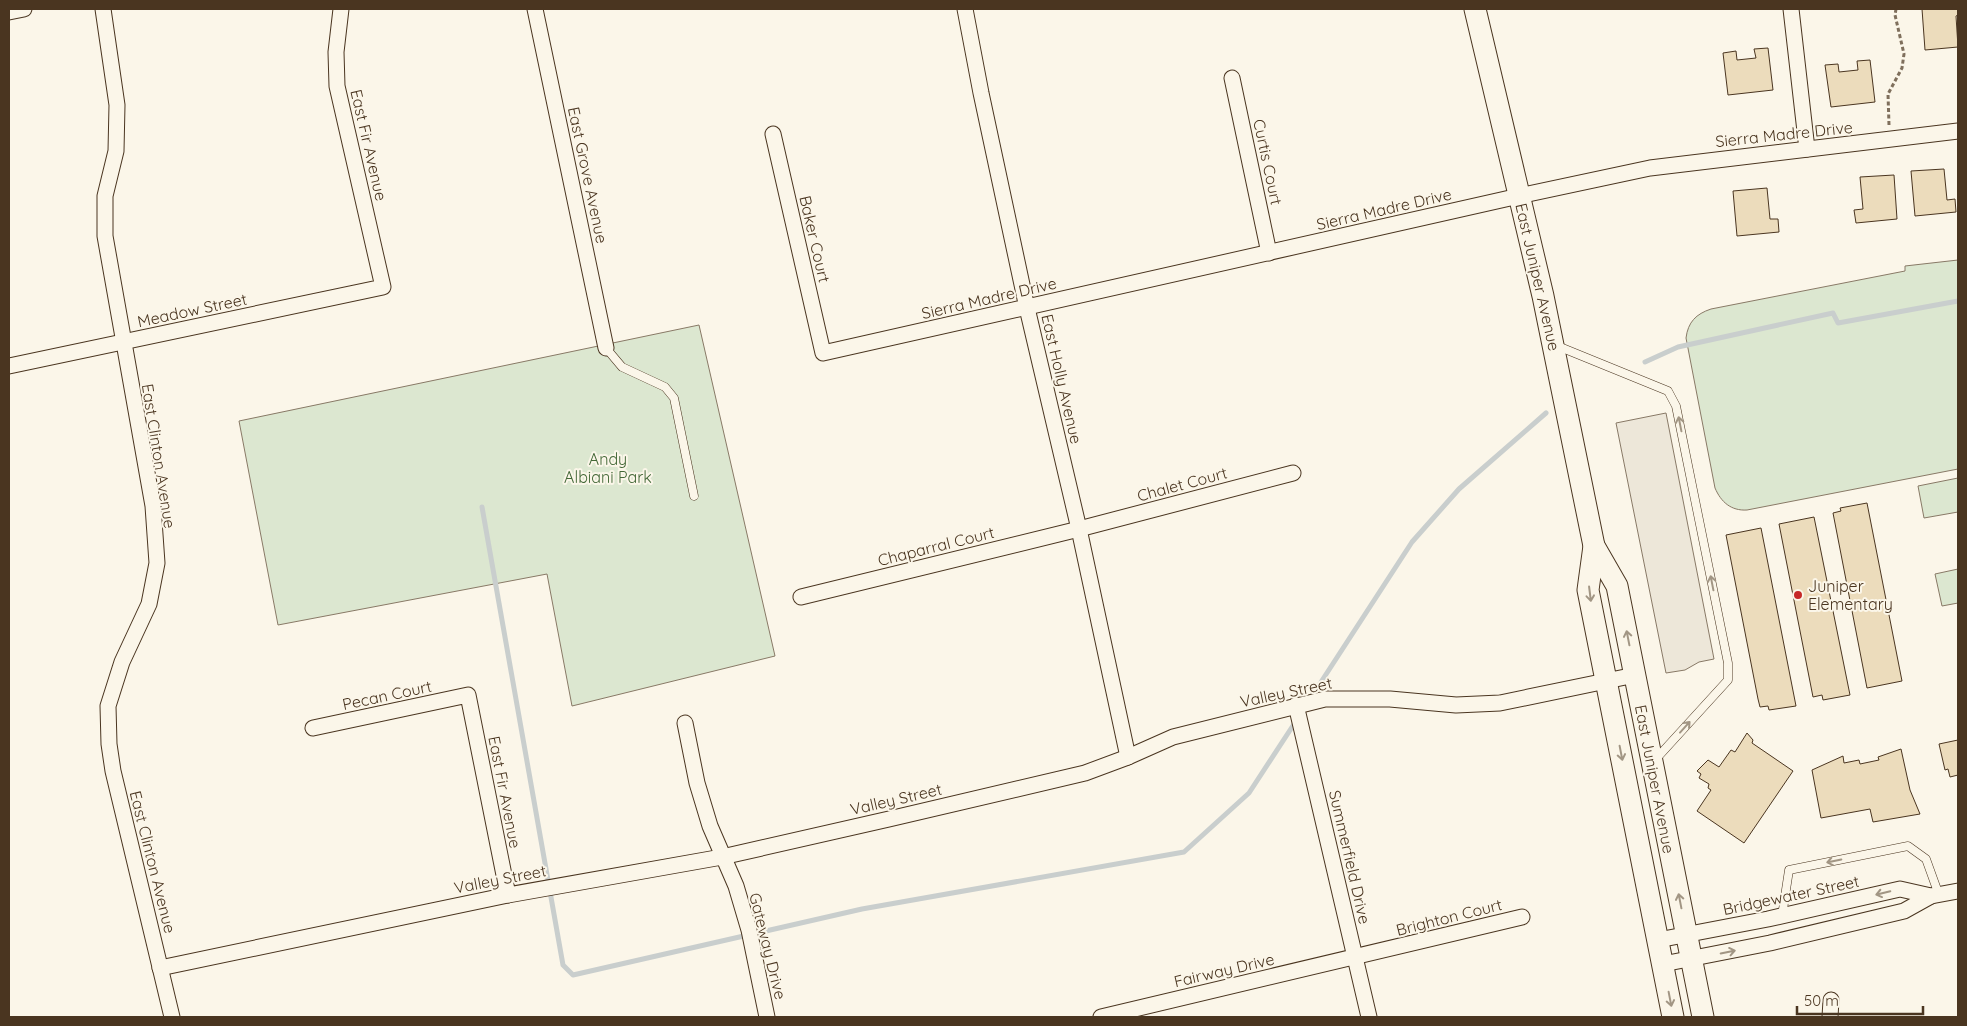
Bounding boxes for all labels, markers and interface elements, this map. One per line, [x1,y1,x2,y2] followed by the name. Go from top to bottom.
[346,87,392,203] street label: East Fir Avenue
[564,105,612,245] street label: East Grove Avenue
[1249,117,1287,207] street label: Curtis Court
[1714,117,1854,151] street label: Sierra Madre Drive
[1315,184,1453,234] street label: Sierra Madre Drive
[795,194,835,284] street label: Baker Court
[1511,201,1565,353] street label: East Juniper Avenue
[920,273,1058,323] street label: Sierra Madre Drive
[135,289,249,331] street label: Meadow Street
[1037,312,1087,446] street label: East Holly Avenue
[138,382,180,530] street label: East Clinton Avenue
[1675,416,1684,432] one-way arrow
[564,449,652,487] park label: Andy Albiani Park
[1135,462,1229,506] street label: Chalet Court
[876,522,996,570] street label: Chaparral Court
[1707,575,1716,591] one-way arrow
[1808,576,1893,614] place label: Juniper Elementary
[1585,586,1595,602] one-way arrow
[1792,589,1804,601] marker: Juniper Elementary
[1622,631,1632,647] one-way arrow
[1238,673,1334,711] street label: Valley Street
[340,676,434,714] street label: Pecan Court
[1631,703,1679,855] street label: East Juniper Avenue
[1679,721,1691,734] one-way arrow
[484,734,526,850] street label: East Fir Avenue
[1617,745,1626,761] one-way arrow
[848,779,944,819] street label: Valley Street
[1325,788,1375,926] street label: Summerfield Drive
[126,789,180,935] street label: East Clinton Avenue
[1826,857,1842,866] one-way arrow
[452,860,548,898] street label: Valley Street
[1721,871,1861,919] street label: Bridgewater Street
[1876,889,1892,898] one-way arrow
[745,891,791,1001] street label: Gateway Drive
[1674,893,1684,909] one-way arrow
[1394,894,1504,940] street label: Brighton Court
[1720,946,1736,956] one-way arrow
[1172,949,1276,991] street label: Fairway Drive
[1797,984,1923,1016] scale bar
[1665,990,1675,1006] one-way arrow
[1804,991,1839,1010] text: 50 m

